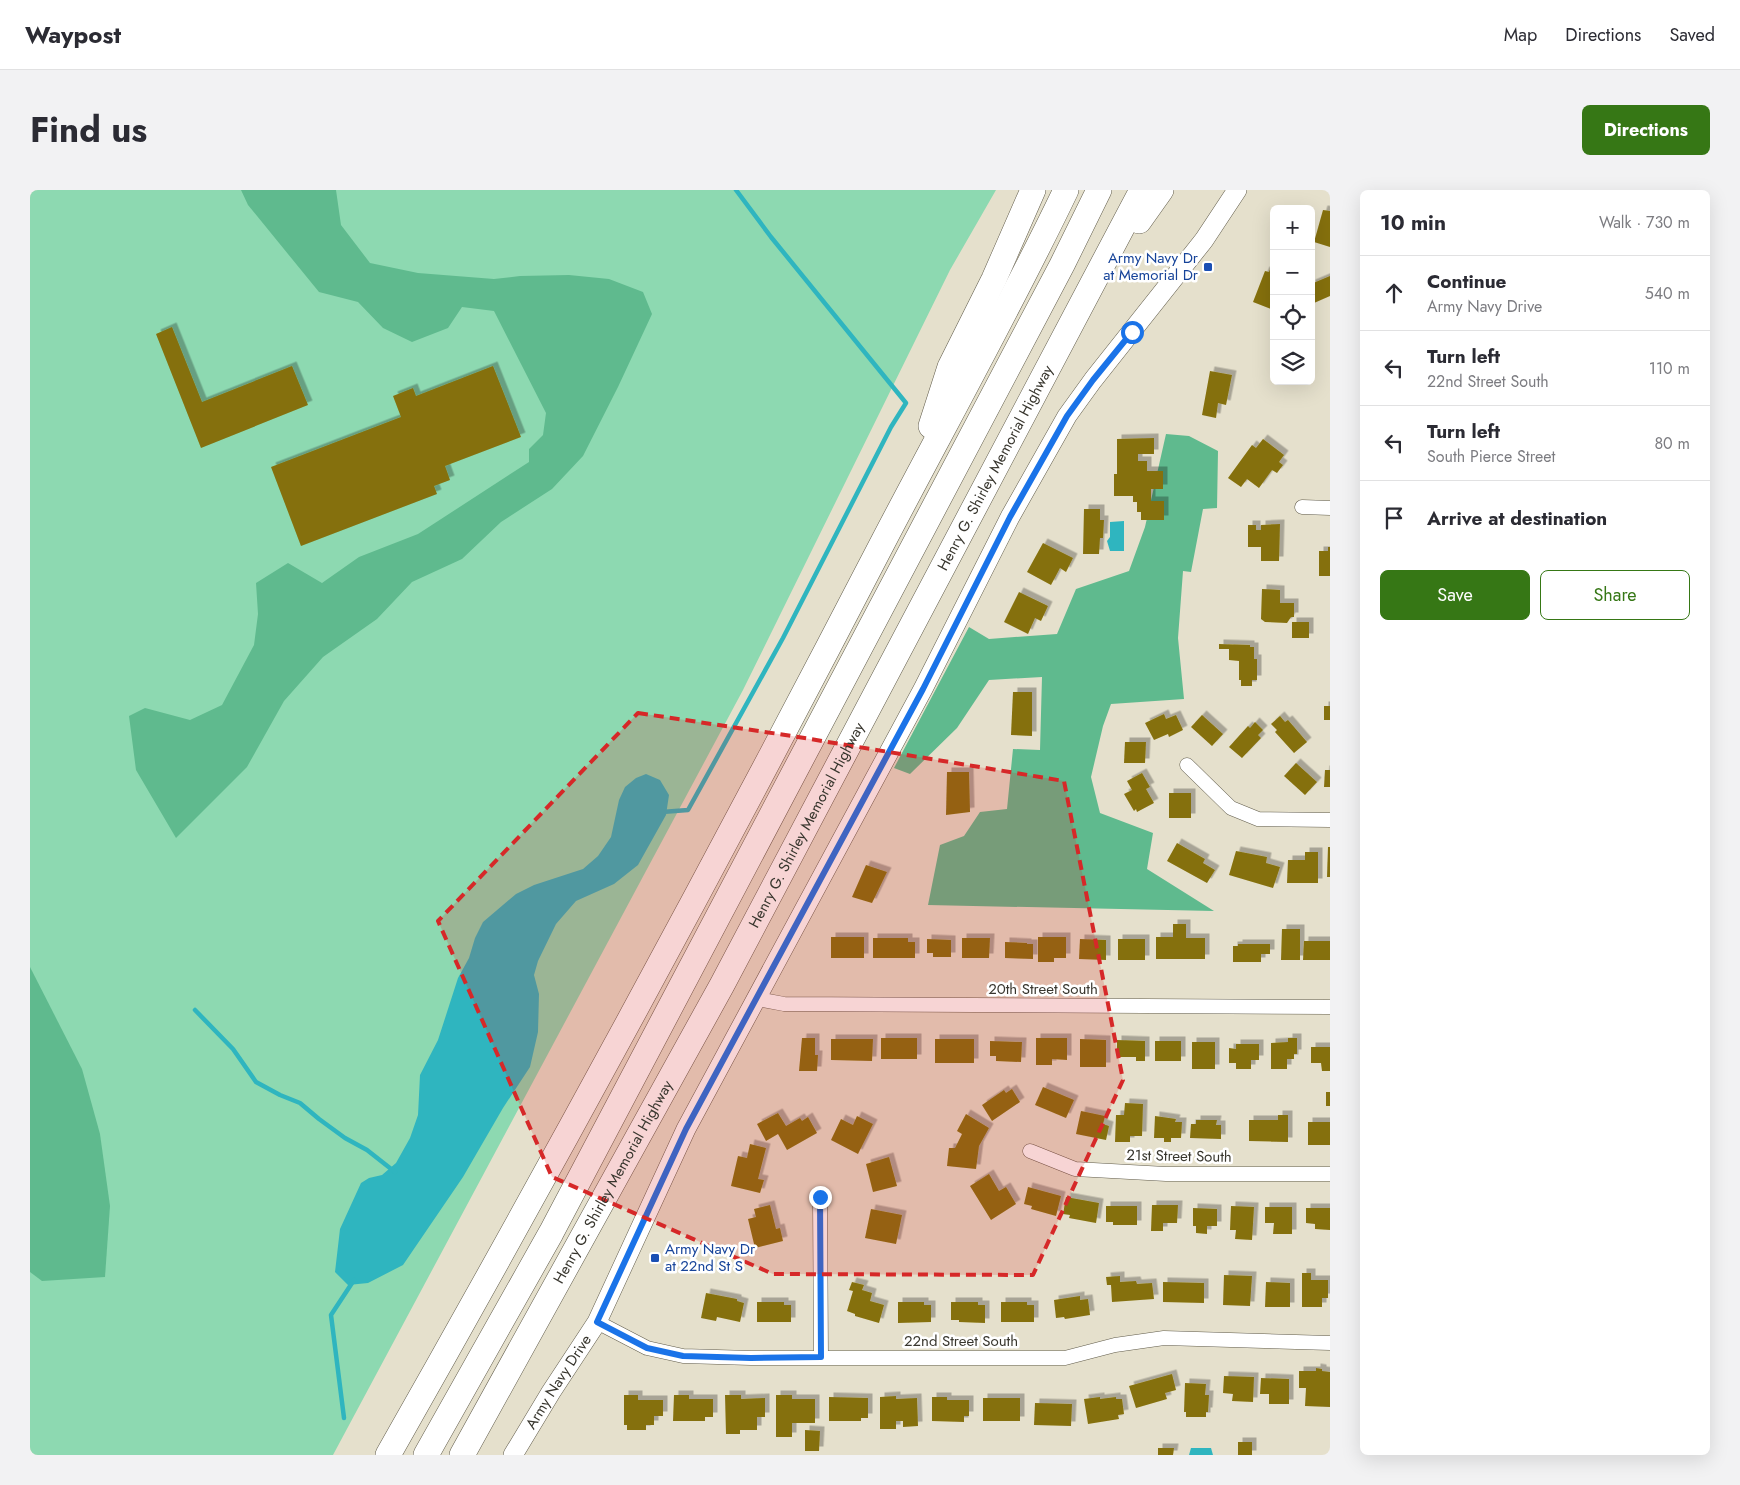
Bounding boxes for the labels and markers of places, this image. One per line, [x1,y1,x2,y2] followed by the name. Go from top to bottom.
[1103,247,1199,286] place label: Army Navy Dr at Memorial Dr
[1202,261,1214,273] marker: Army Navy Dr at Memorial Dr
[665,1238,756,1277] place label: Army Navy Dr at 22nd St S
[649,1252,661,1264] marker: Army Navy Dr at 22nd St S

